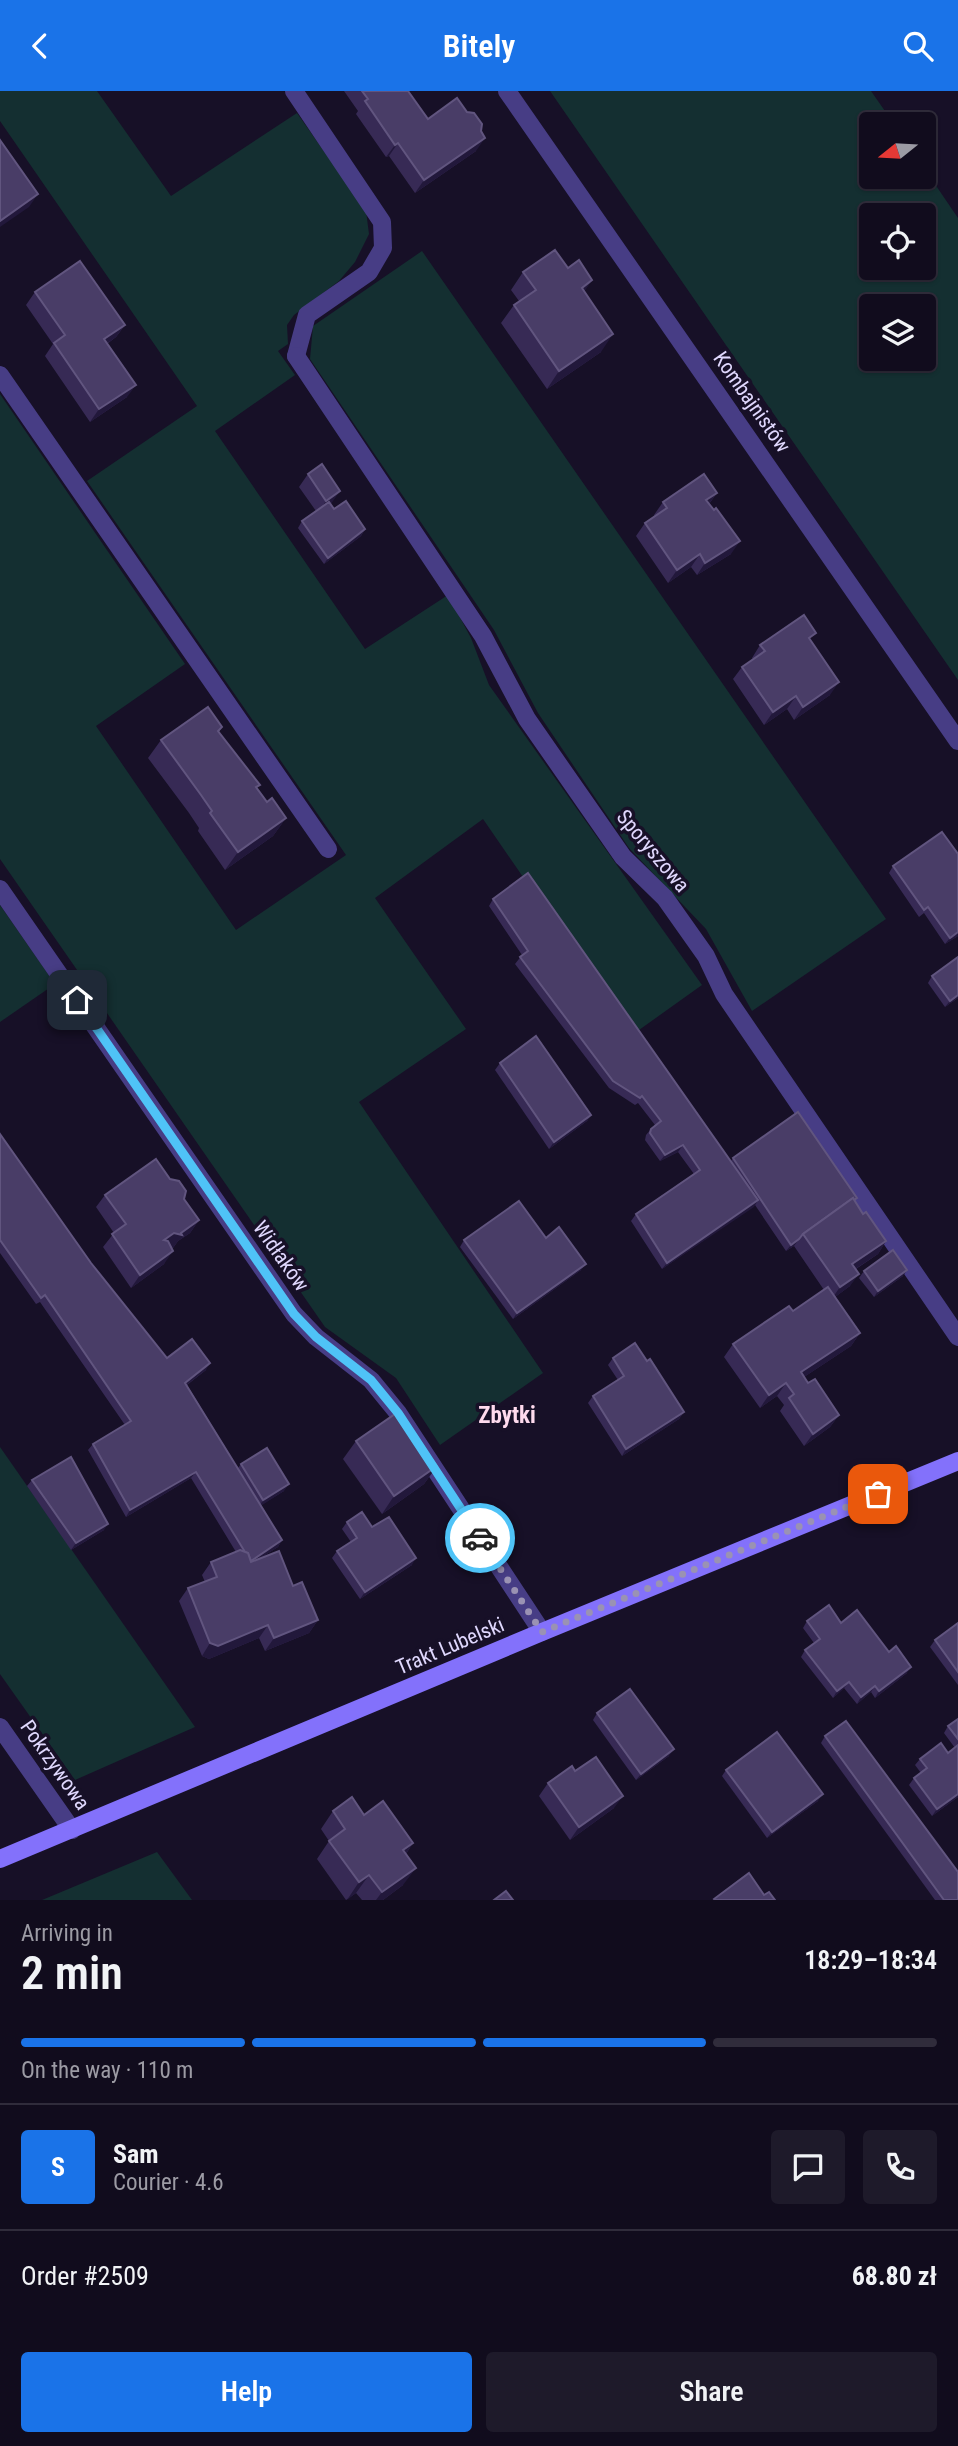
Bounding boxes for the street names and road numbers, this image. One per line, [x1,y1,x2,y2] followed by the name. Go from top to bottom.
[708,347,796,457] street label: Kombajnistów
[612,805,694,897] street label: Sporyszowa
[248,1216,314,1296] street label: Widłaków
[392,1612,508,1680] street label: Trakt Lubelski
[15,1716,95,1814] street label: Pokrzywowa

